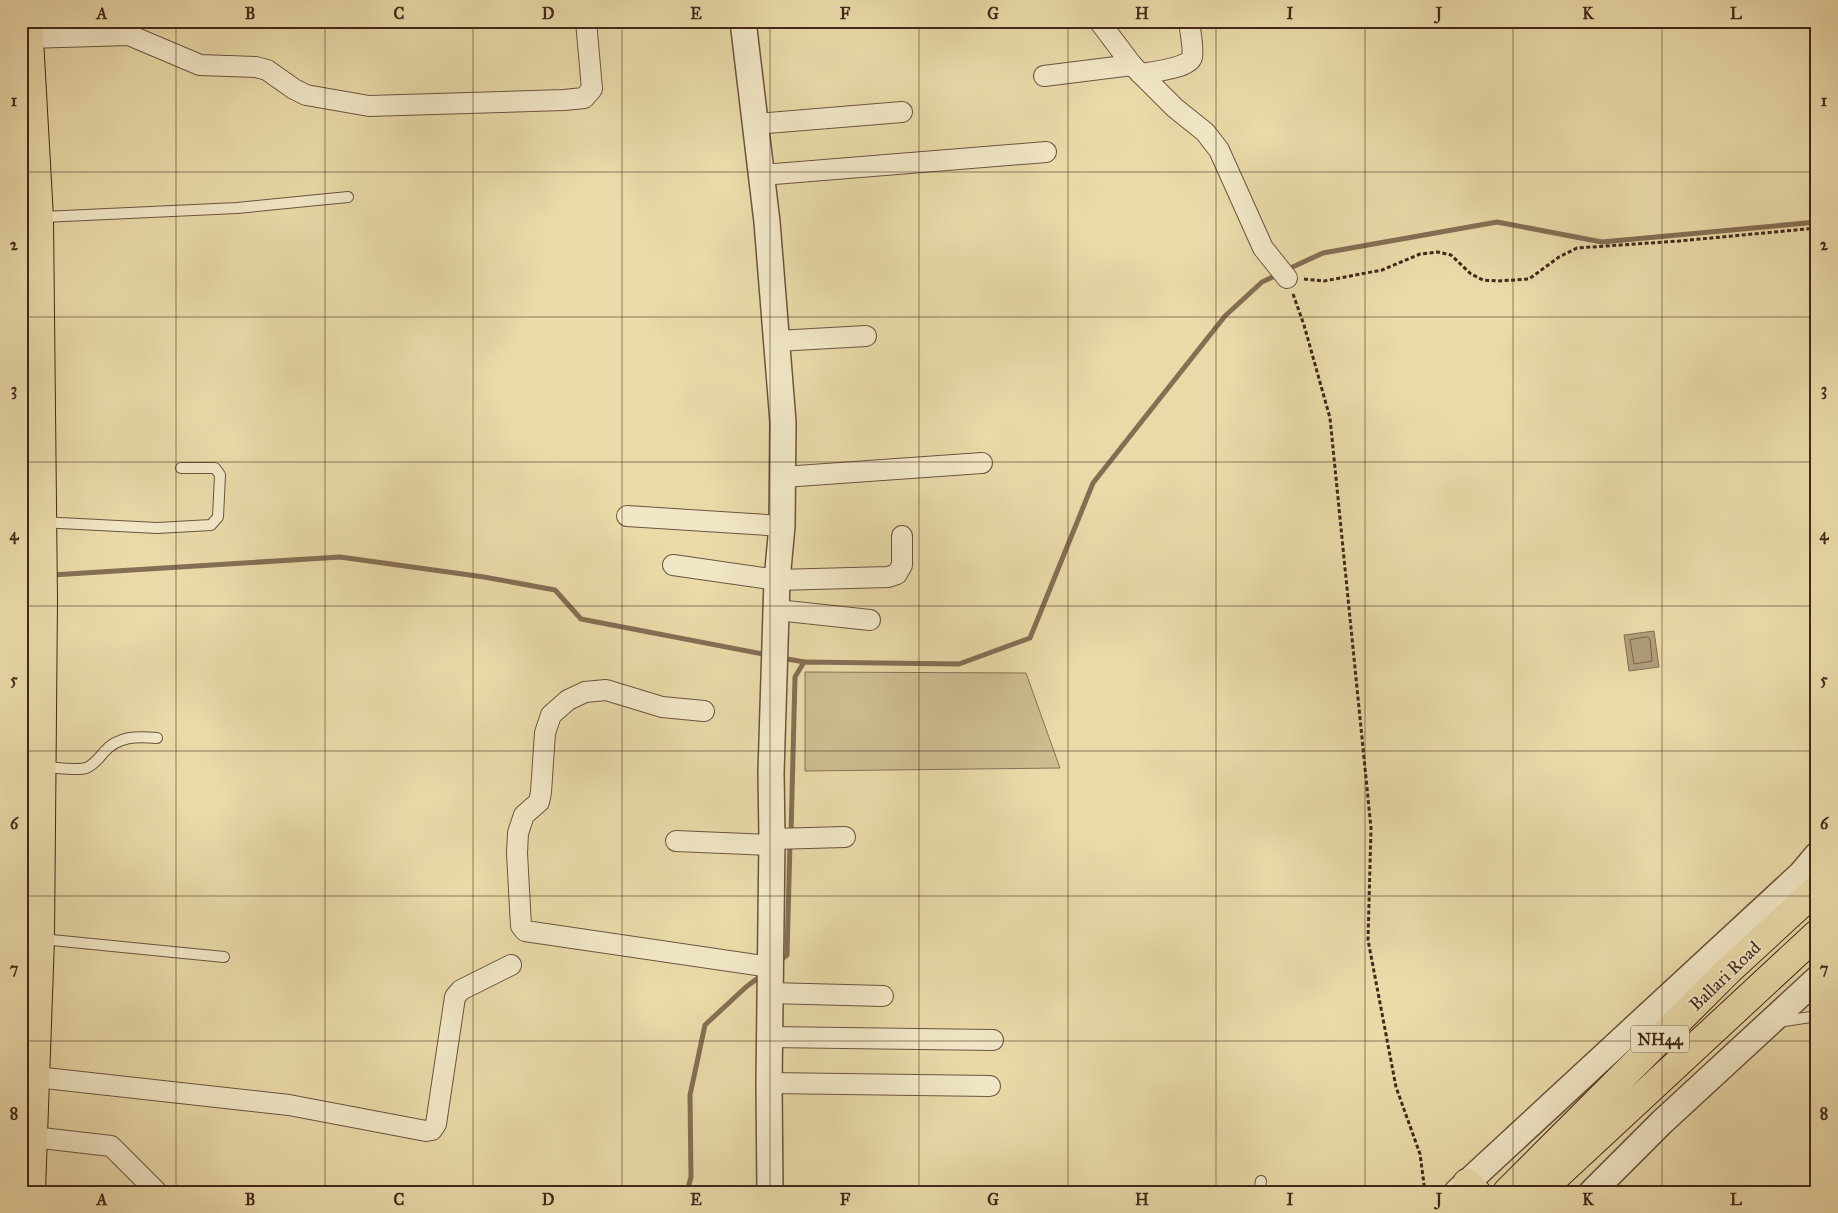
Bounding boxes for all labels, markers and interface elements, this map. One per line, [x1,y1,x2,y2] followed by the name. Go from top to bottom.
[96,4,108,23] text: A
[245,4,255,23] text: B
[394,4,405,23] text: C
[542,4,555,23] text: D
[690,4,702,23] text: E
[840,4,851,23] text: F
[987,4,999,23] text: G
[1135,4,1149,23] text: H
[1287,4,1294,23] text: I
[1434,4,1443,24] text: J
[1582,4,1594,23] text: K
[1730,4,1742,23] text: L
[11,91,18,110] text: 1
[1821,91,1828,110] text: 1
[10,235,19,254] text: 2
[1820,235,1829,254] text: 2
[11,380,17,400] text: 3
[1821,380,1827,400] text: 3
[10,525,20,545] text: 4
[1820,525,1830,545] text: 4
[10,670,18,689] text: 5
[1820,670,1828,689] text: 5
[10,814,19,833] text: 6
[1820,814,1829,833] text: 6
[1685,937,1765,1015] street label: Ballari Road
[10,959,19,978] text: 7
[1820,959,1829,978] text: 7
[1631,1026,1689,1052] road number: NH44
[10,1104,18,1123] text: 8
[1820,1104,1828,1123] text: 8
[96,1190,108,1209] text: A
[245,1190,255,1209] text: B
[394,1190,405,1209] text: C
[542,1190,555,1209] text: D
[690,1190,702,1209] text: E
[840,1190,851,1209] text: F
[987,1190,999,1209] text: G
[1135,1190,1149,1209] text: H
[1287,1190,1294,1209] text: I
[1434,1190,1443,1210] text: J
[1582,1190,1594,1209] text: K
[1730,1190,1742,1209] text: L

